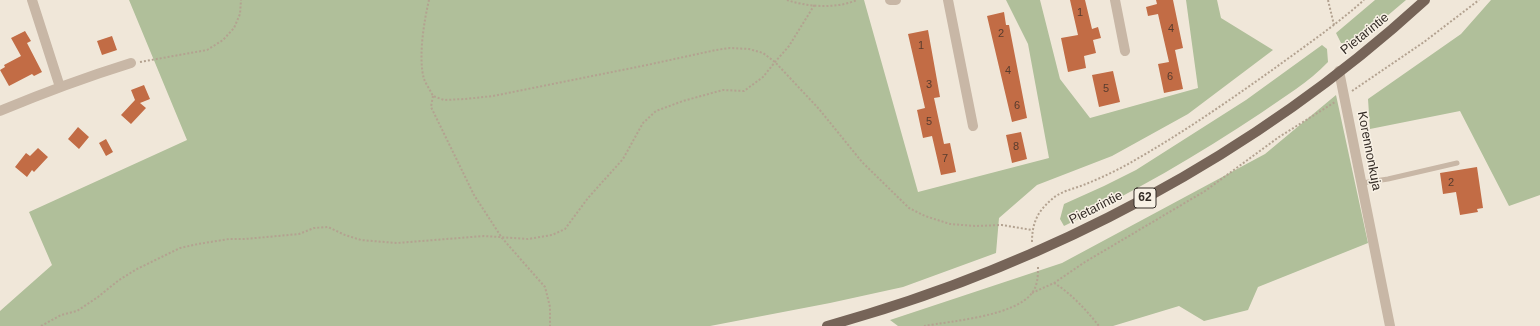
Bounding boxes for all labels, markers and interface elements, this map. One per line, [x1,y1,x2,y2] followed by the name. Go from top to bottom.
[1077,6,1083,20] house number: 1
[1338,10,1392,58] street label: Pietarintie
[1168,22,1174,36] house number: 4
[998,27,1004,41] house number: 2
[918,39,924,53] house number: 1
[1005,64,1011,78] house number: 4
[1167,70,1173,84] house number: 6
[926,78,932,92] house number: 3
[1103,82,1109,96] house number: 5
[1014,99,1020,113] house number: 6
[1354,110,1384,192] street label: Korennonkuja
[926,115,932,129] house number: 5
[1013,140,1019,154] house number: 8
[942,152,948,166] house number: 7
[1448,176,1454,190] house number: 2
[1067,188,1125,228] street label: Pietarintie
[1134,188,1156,208] road number: 62

